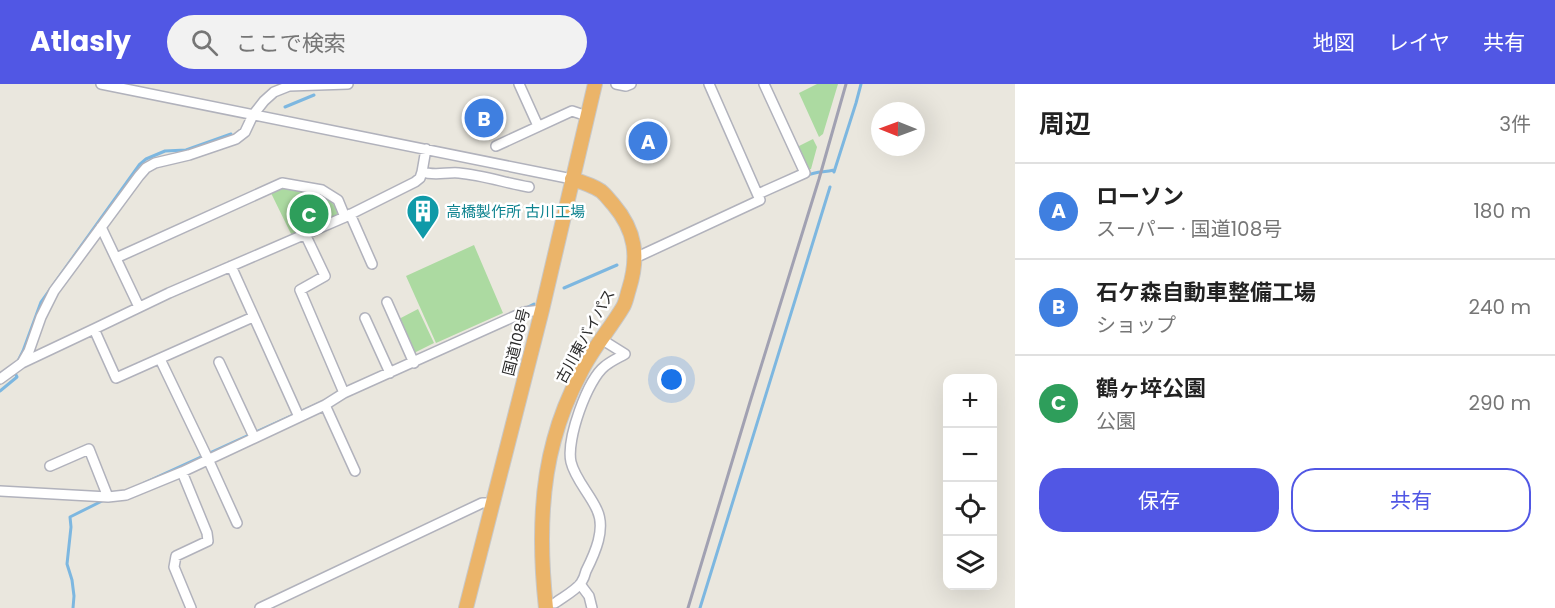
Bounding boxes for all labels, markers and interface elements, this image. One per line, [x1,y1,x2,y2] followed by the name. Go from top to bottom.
[167,15,587,69] search box
[30,22,131,61] text: Atlasly
[188,26,221,59] icon: search
[236,28,346,59] text: ここで検索
[1313,28,1355,57] text: 地図
[1388,28,1450,57] text: レイヤ
[1483,28,1525,57] text: 共有
[464,96,504,141] pin: B
[871,102,925,156] north arrow
[1039,106,1091,142] text: 周辺
[1499,110,1531,138] text: 3件
[628,118,668,164] pin: A
[1096,181,1184,212] text: ローソン
[290,192,328,236] pin: C
[405,193,441,240] building icon: 高橋製作所 古川工場
[1051,197,1066,225] text: A
[1473,197,1531,225] text: 180 m
[446,201,585,222] place label: 高橋製作所 古川工場
[1096,215,1282,243] text: スーパー · 国道108号
[1096,277,1316,308] text: 石ケ森自動車整備工場
[550,285,620,387] street label: 古川東バイパス
[1052,293,1065,321] text: B
[1468,293,1531,321] text: 240 m
[498,306,534,378] street label: 国道108号
[1096,311,1176,339] text: ショップ
[657,365,686,394] your location
[1096,373,1206,404] text: 鶴ヶ埣公園
[943,374,997,590] map controls
[943,374,997,428] button: +
[1051,389,1066,417] text: C
[1468,389,1531,417] text: 290 m
[1096,407,1136,435] text: 公園
[943,428,997,482] button: −
[1039,468,1279,532] button: 保存
[1291,468,1531,532] button: 共有
[943,482,997,536] button: locate
[943,536,997,590] button: layers

